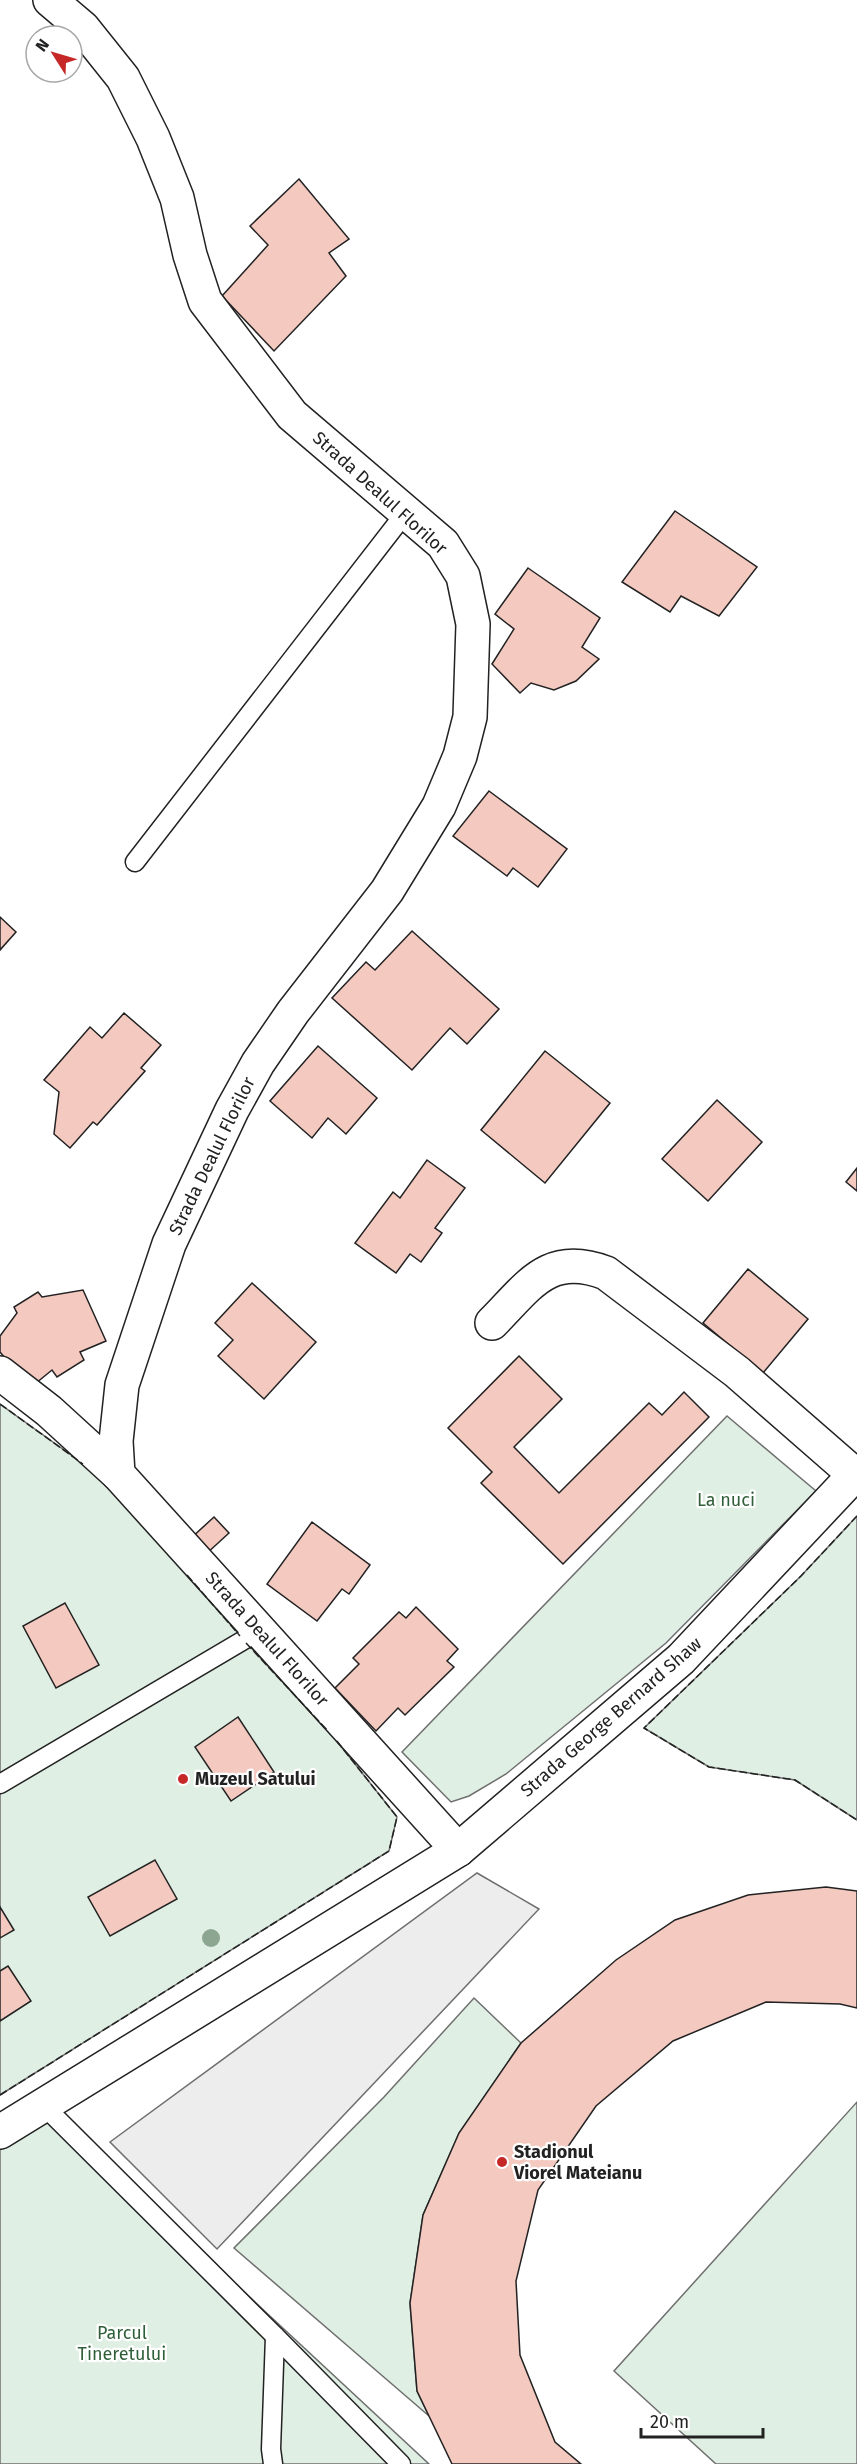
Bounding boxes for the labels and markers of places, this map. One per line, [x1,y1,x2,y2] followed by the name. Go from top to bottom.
[195,1768,316,1790] place label: Muzeul Satului
[176,1772,190,1786] marker: Muzeul Satului
[513,2141,642,2184] place label: Stadionul Viorel Mateianu
[495,2155,509,2169] marker: Stadionul Viorel Mateianu

